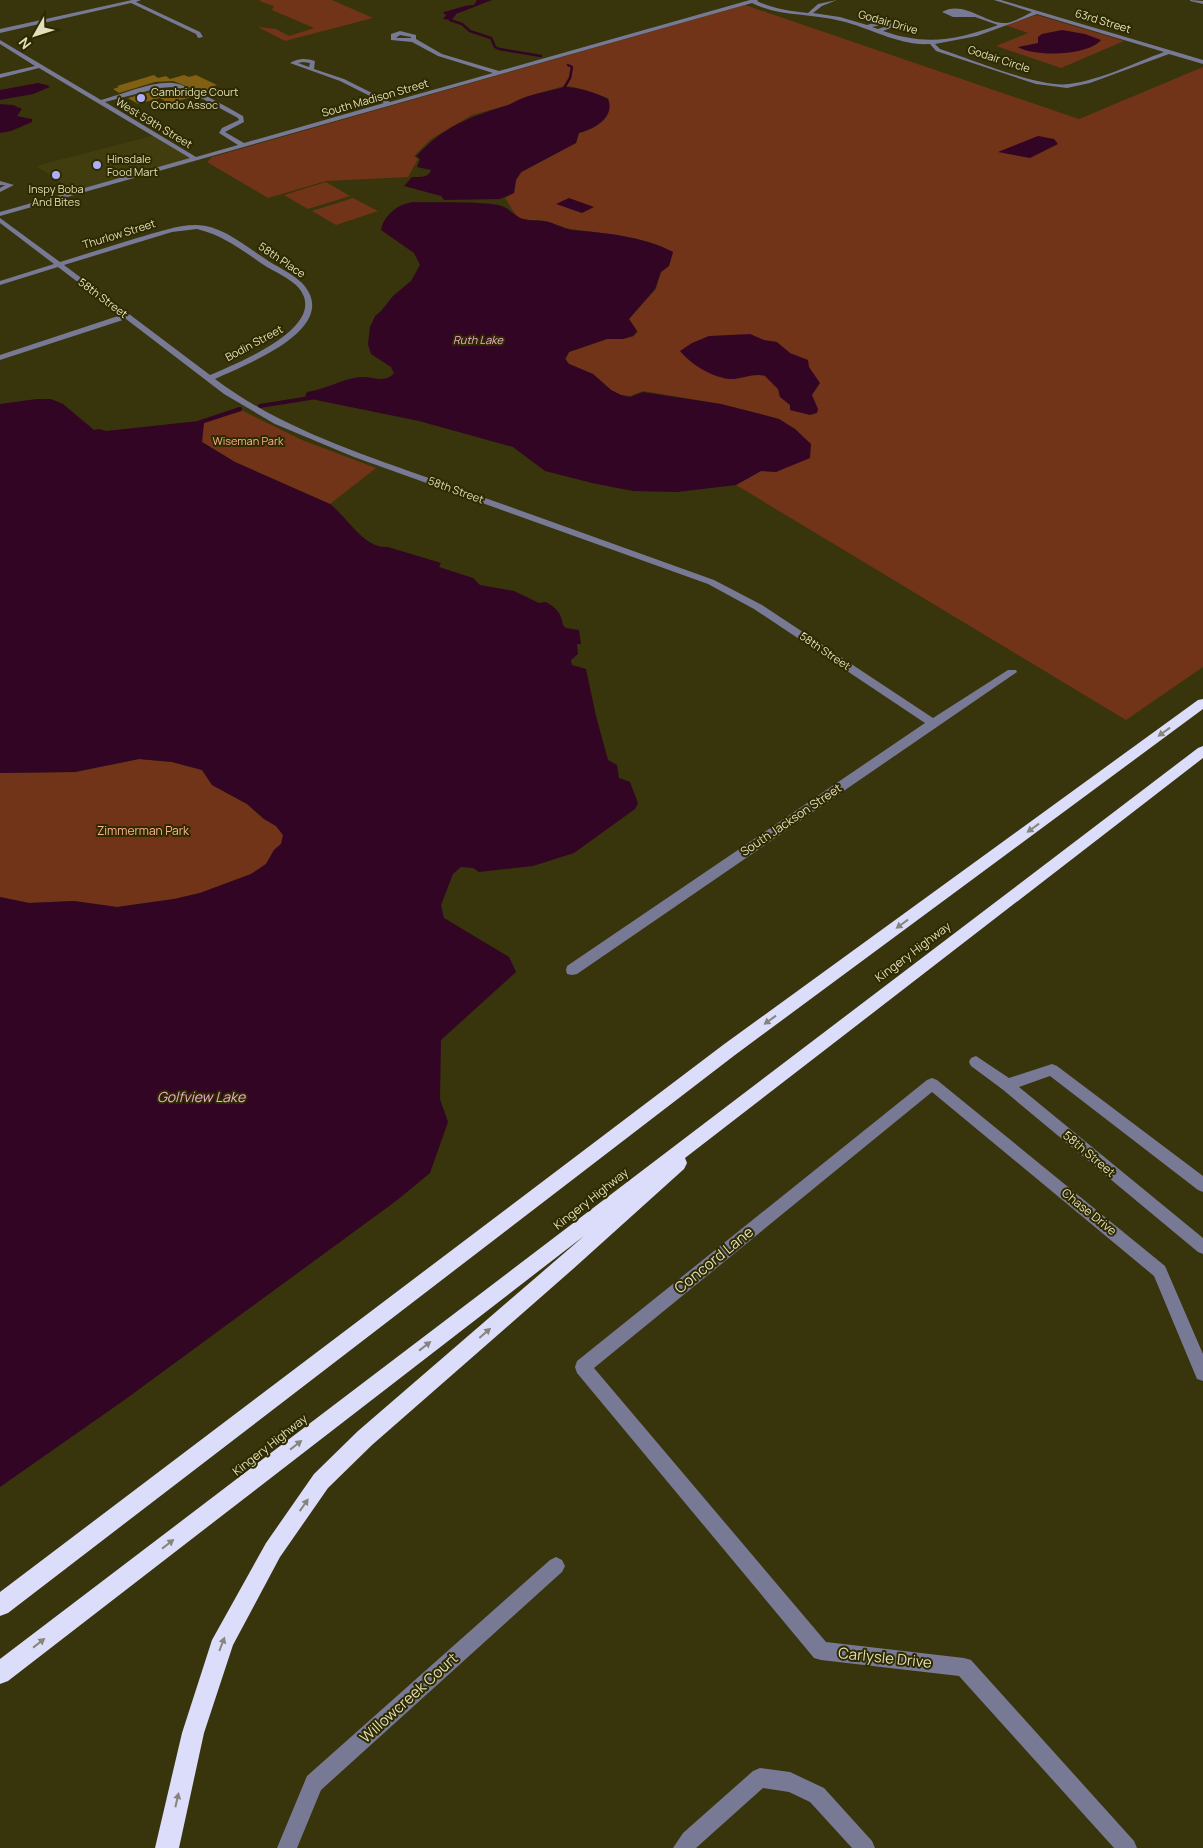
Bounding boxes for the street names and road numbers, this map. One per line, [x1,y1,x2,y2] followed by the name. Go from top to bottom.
[1073,5,1133,36] street label: 63rd Street
[857,6,920,37] street label: Godair Drive
[966,41,1033,76] street label: Godair Circle
[320,75,430,120] street label: South Madison Street
[113,94,195,151] street label: West 59th Street
[81,215,157,252] street label: Thurlow Street
[256,238,309,281] street label: 58th Place
[76,274,131,321] street label: 58th Street
[222,321,285,364] street label: Bodin Street
[426,473,486,507] street label: 58th Street
[797,628,854,673] street label: 58th Street
[737,779,845,860] street label: South Jackson Street
[871,917,955,986] street label: Kingery Highway
[1060,1127,1119,1181] street label: 58th Street
[550,1164,632,1233] street label: Kingery Highway
[1058,1184,1120,1239] street label: Chase Drive
[670,1221,758,1298] street label: Concord Lane
[229,1410,311,1479] street label: Kingery Highway
[837,1642,933,1673] street label: Carlysle Drive
[355,1648,462,1747] street label: Willowcreek Court

